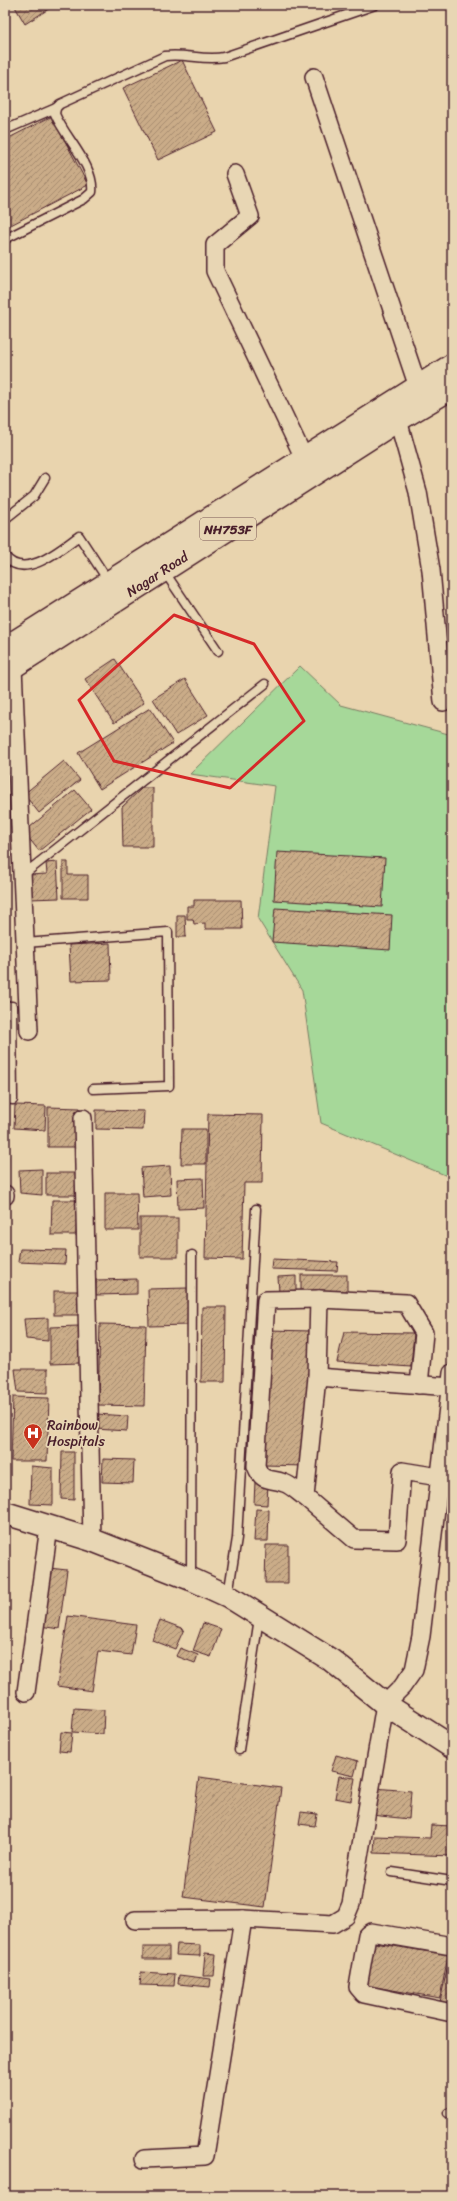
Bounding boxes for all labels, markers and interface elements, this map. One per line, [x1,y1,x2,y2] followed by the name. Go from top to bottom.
[200,518,256,540] road number: NH753F
[121,544,195,604] street label: Nagar Road
[47,1413,105,1454] place label: Rainbow Hospitals
[22,1422,44,1450] hospital icon: Rainbow Hospitals

